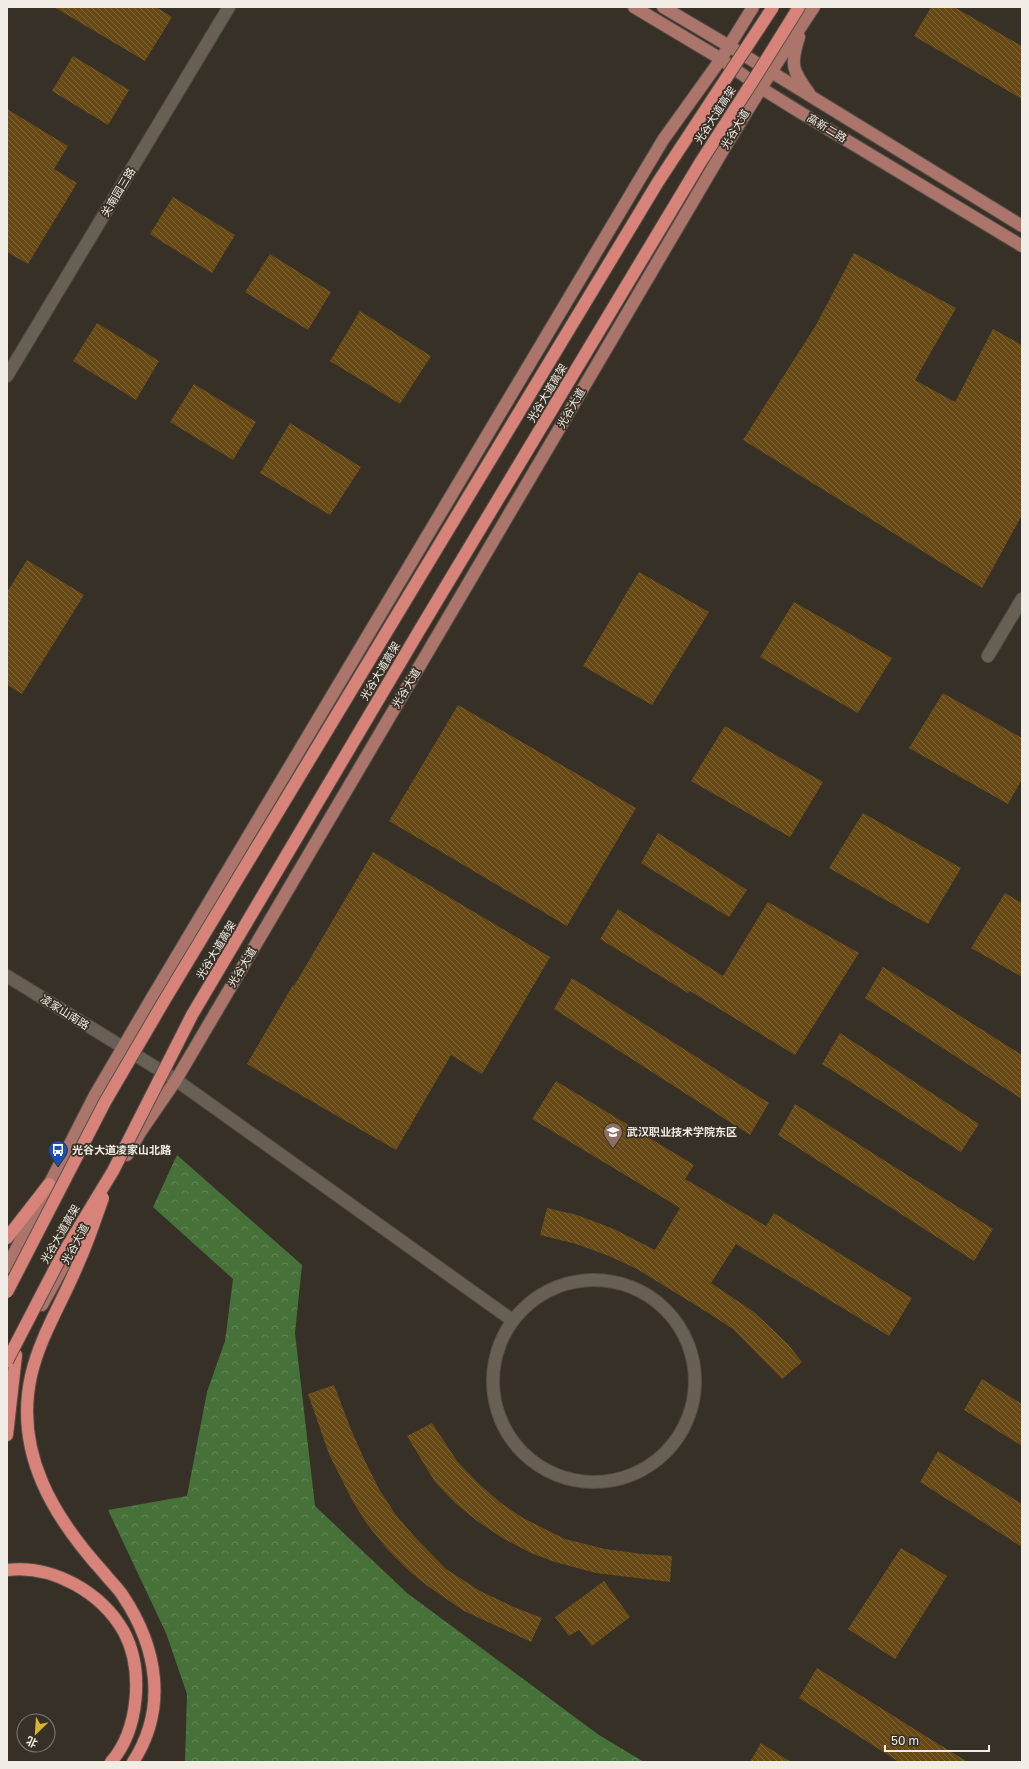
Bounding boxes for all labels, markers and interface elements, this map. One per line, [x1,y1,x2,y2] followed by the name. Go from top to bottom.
[691,84,739,146] street label: 光谷大道高架
[718,107,752,151] street label: 光谷大道
[805,111,849,144] street label: 高新二路
[98,165,137,219] street label: 关南园三路
[524,361,570,425] street label: 光谷大道高架
[554,386,588,430] street label: 光谷大道
[357,639,402,702] street label: 光谷大道高架
[389,666,422,710] street label: 光谷大道
[193,918,238,981] street label: 光谷大道高架
[225,945,258,989] street label: 光谷大道
[38,991,92,1032] street label: 凌家山南路
[602,1121,624,1149] school or university icon: 武汉职业技术学院东区
[627,1125,737,1138] place label: 武汉职业技术学院东区
[47,1139,69,1167] bus stop icon: 光谷大道凌家山北路
[72,1143,172,1156] place label: 光谷大道凌家山北路
[38,1202,82,1266] street label: 光谷大道高架
[59,1222,91,1266] street label: 光谷大道
[16,1713,56,1753] north arrow
[885,1727,989,1753] scale bar
[891,1733,919,1748] text: 50 m
[24,1734,39,1751] text: 北

